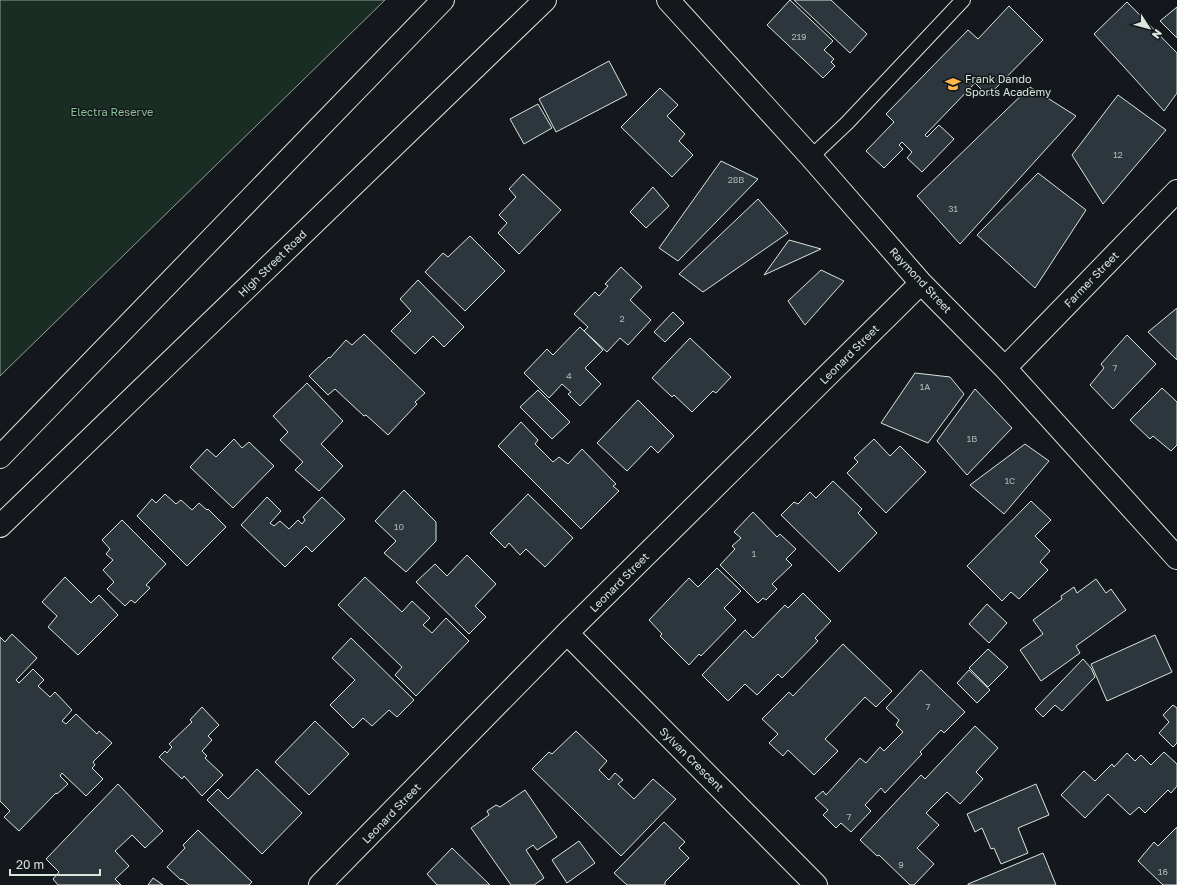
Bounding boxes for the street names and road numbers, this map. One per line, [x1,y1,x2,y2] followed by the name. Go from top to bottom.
[235,227,309,299] street label: High Street Road
[887,245,955,315] street label: Raymond Street
[1061,248,1121,310] street label: Farmer Street
[817,322,881,386] street label: Leonard Street
[587,550,651,614] street label: Leonard Street
[657,724,727,794] street label: Sylvan Crescent
[359,780,423,846] street label: Leonard Street

